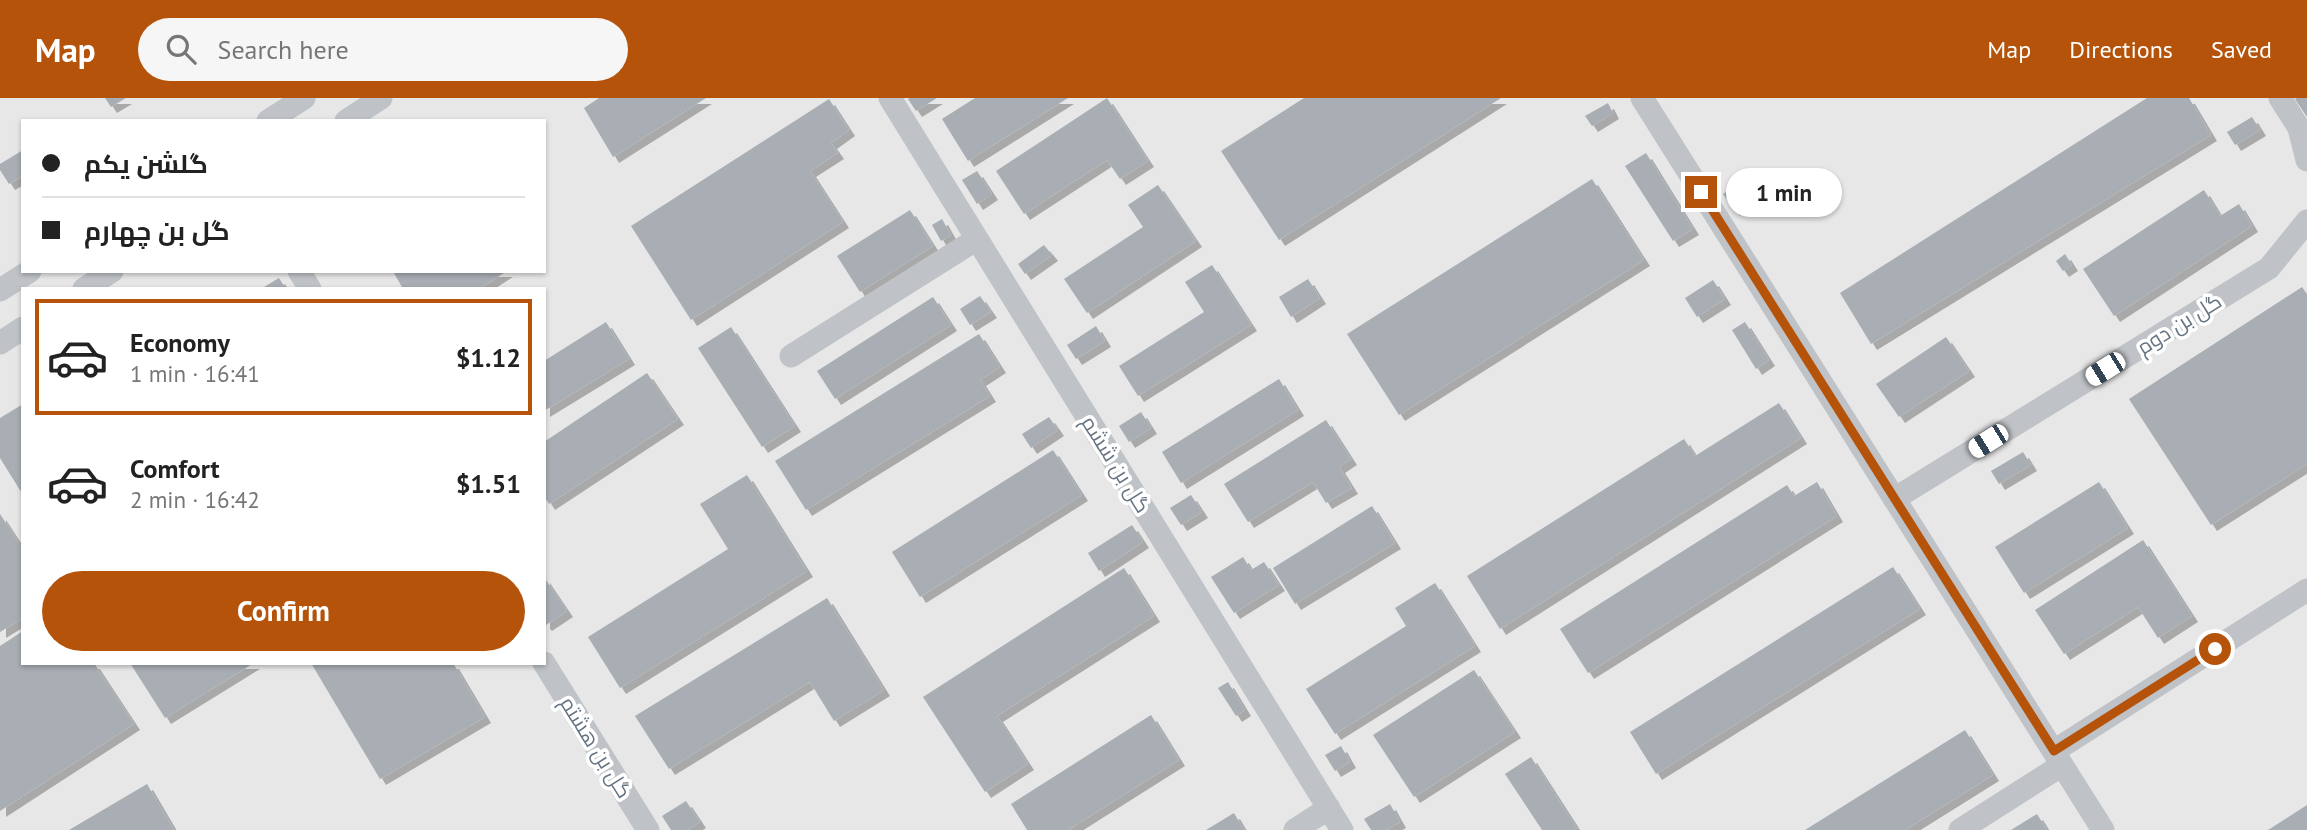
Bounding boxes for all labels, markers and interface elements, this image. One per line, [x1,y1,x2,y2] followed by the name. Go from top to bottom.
[138,18,628,81] search box
[35,28,96,71] text: Map
[162,30,200,68] icon: search
[218,33,349,66] text: Search here
[1987,34,2031,65] text: Map
[2069,34,2173,65] text: Directions
[2211,34,2272,65] text: Saved
[84,147,208,180] text: گلشن یکم
[1726,168,1841,217] callout: 1 min
[1685,176,1717,208] route end
[1756,178,1812,207] text: 1 min
[84,214,230,247] text: گل بن چهارم
[2132,287,2227,361] street label: گل بن دوم
[46,326,109,389] icon: car
[130,326,230,359] text: Economy
[456,341,521,374] text: $1.12
[2082,349,2129,389] car
[130,359,260,388] text: 1 min · 16:41
[1075,410,1156,518] street label: گل بن ششم
[1965,421,2012,461] car
[46,452,109,515] icon: car
[130,452,220,485] text: Comfort
[456,467,521,500] text: $1.51
[130,485,260,514] text: 2 min · 16:42
[42,571,525,651] button: Confirm
[2199,633,2231,665] route start
[553,691,638,804] street label: گل بن هشتم

